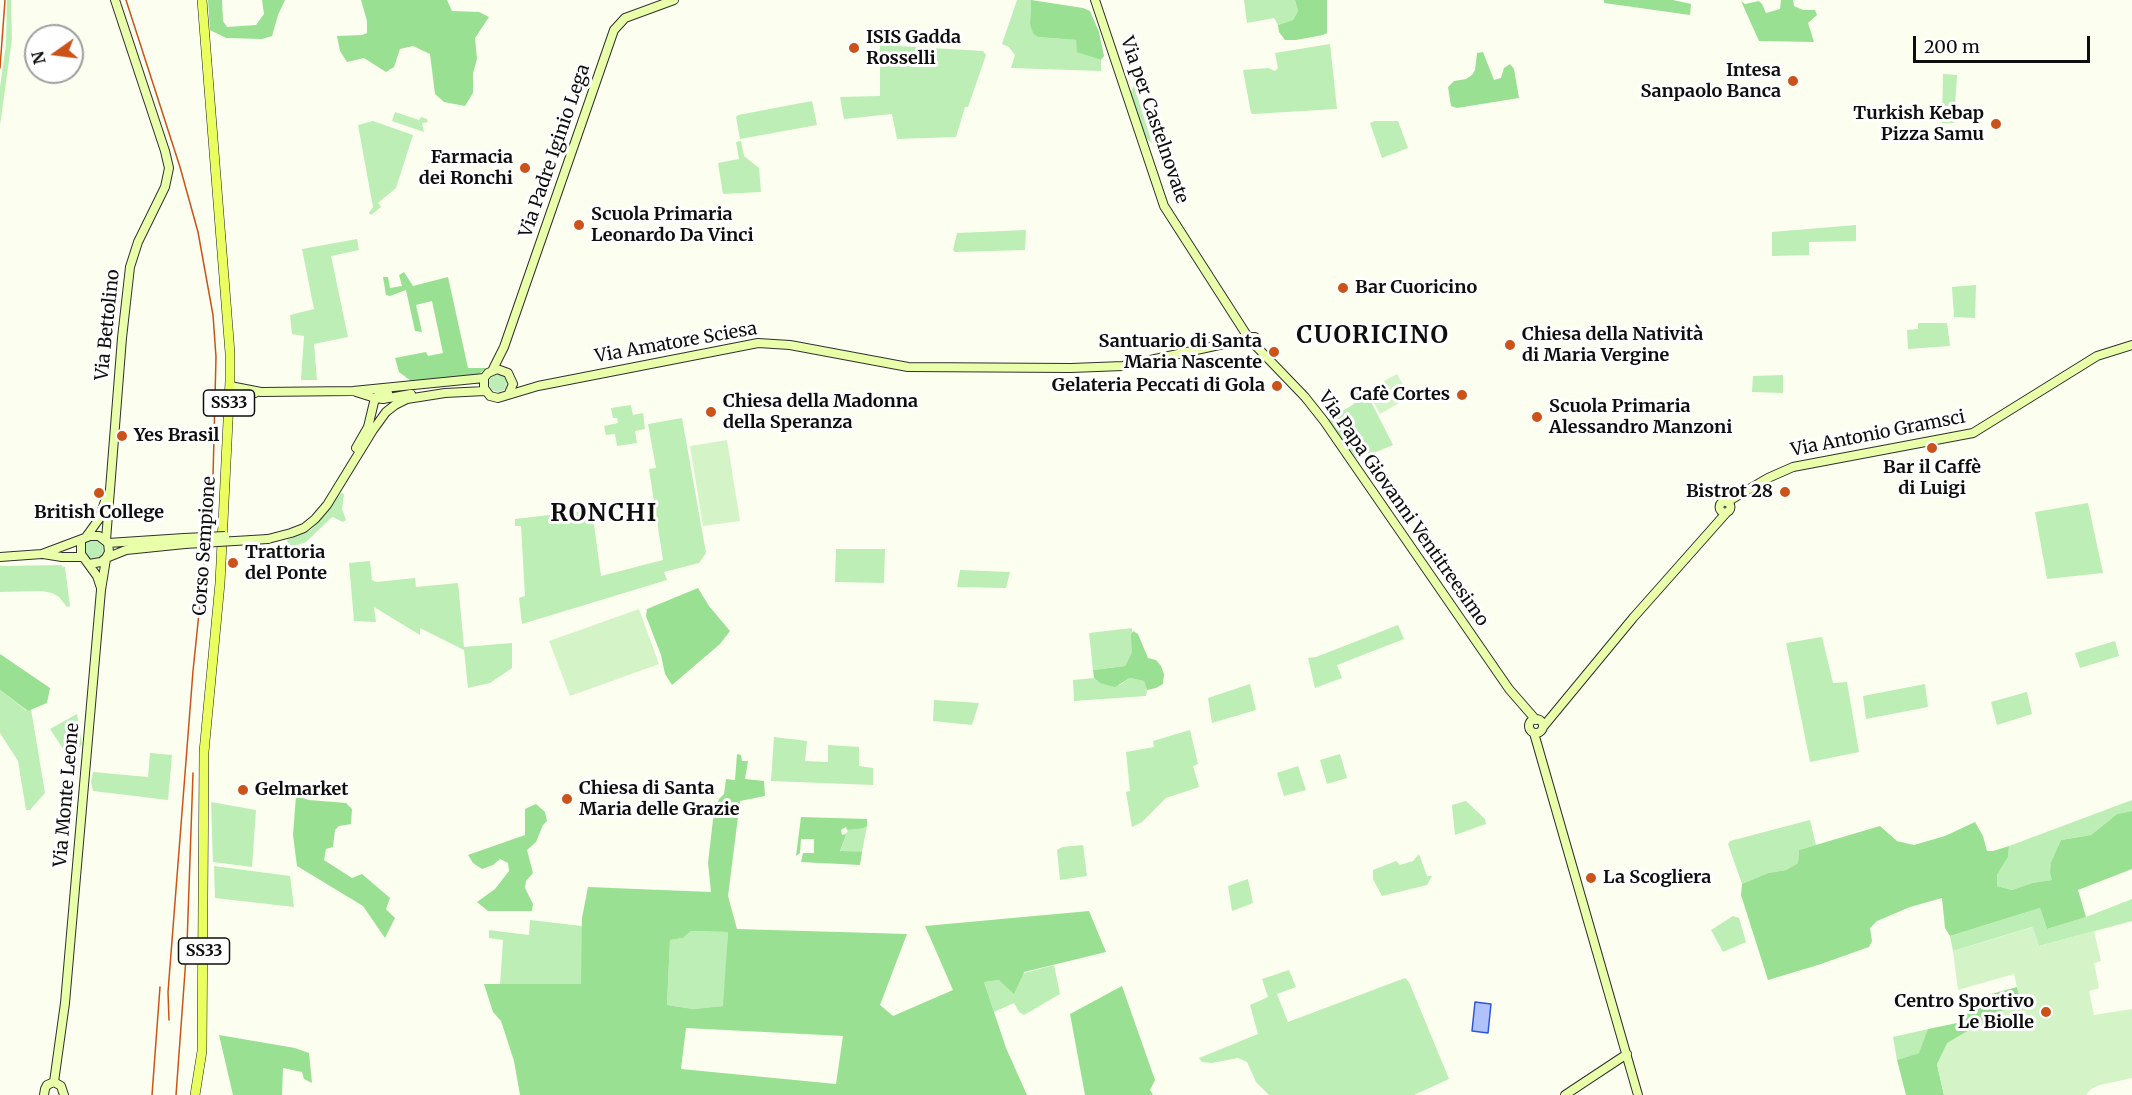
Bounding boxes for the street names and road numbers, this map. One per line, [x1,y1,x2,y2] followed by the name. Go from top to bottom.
[1115,34,1193,206] street label: Via per Castelnovate
[515,62,595,240] street label: Via Padre Iginio Lega
[91,268,125,382] street label: Via Bettolino
[593,318,759,368] street label: Via Amatore Sciesa
[1313,387,1493,631] street label: Via Papa Giovanni Ventitreesimo
[204,390,254,416] road number: SS33
[1789,406,1967,462] street label: Via Antonio Gramsci
[189,475,221,617] street label: Corso Sempione
[50,722,84,868] street label: Via Monte Leone
[178,938,230,964] road number: SS33

